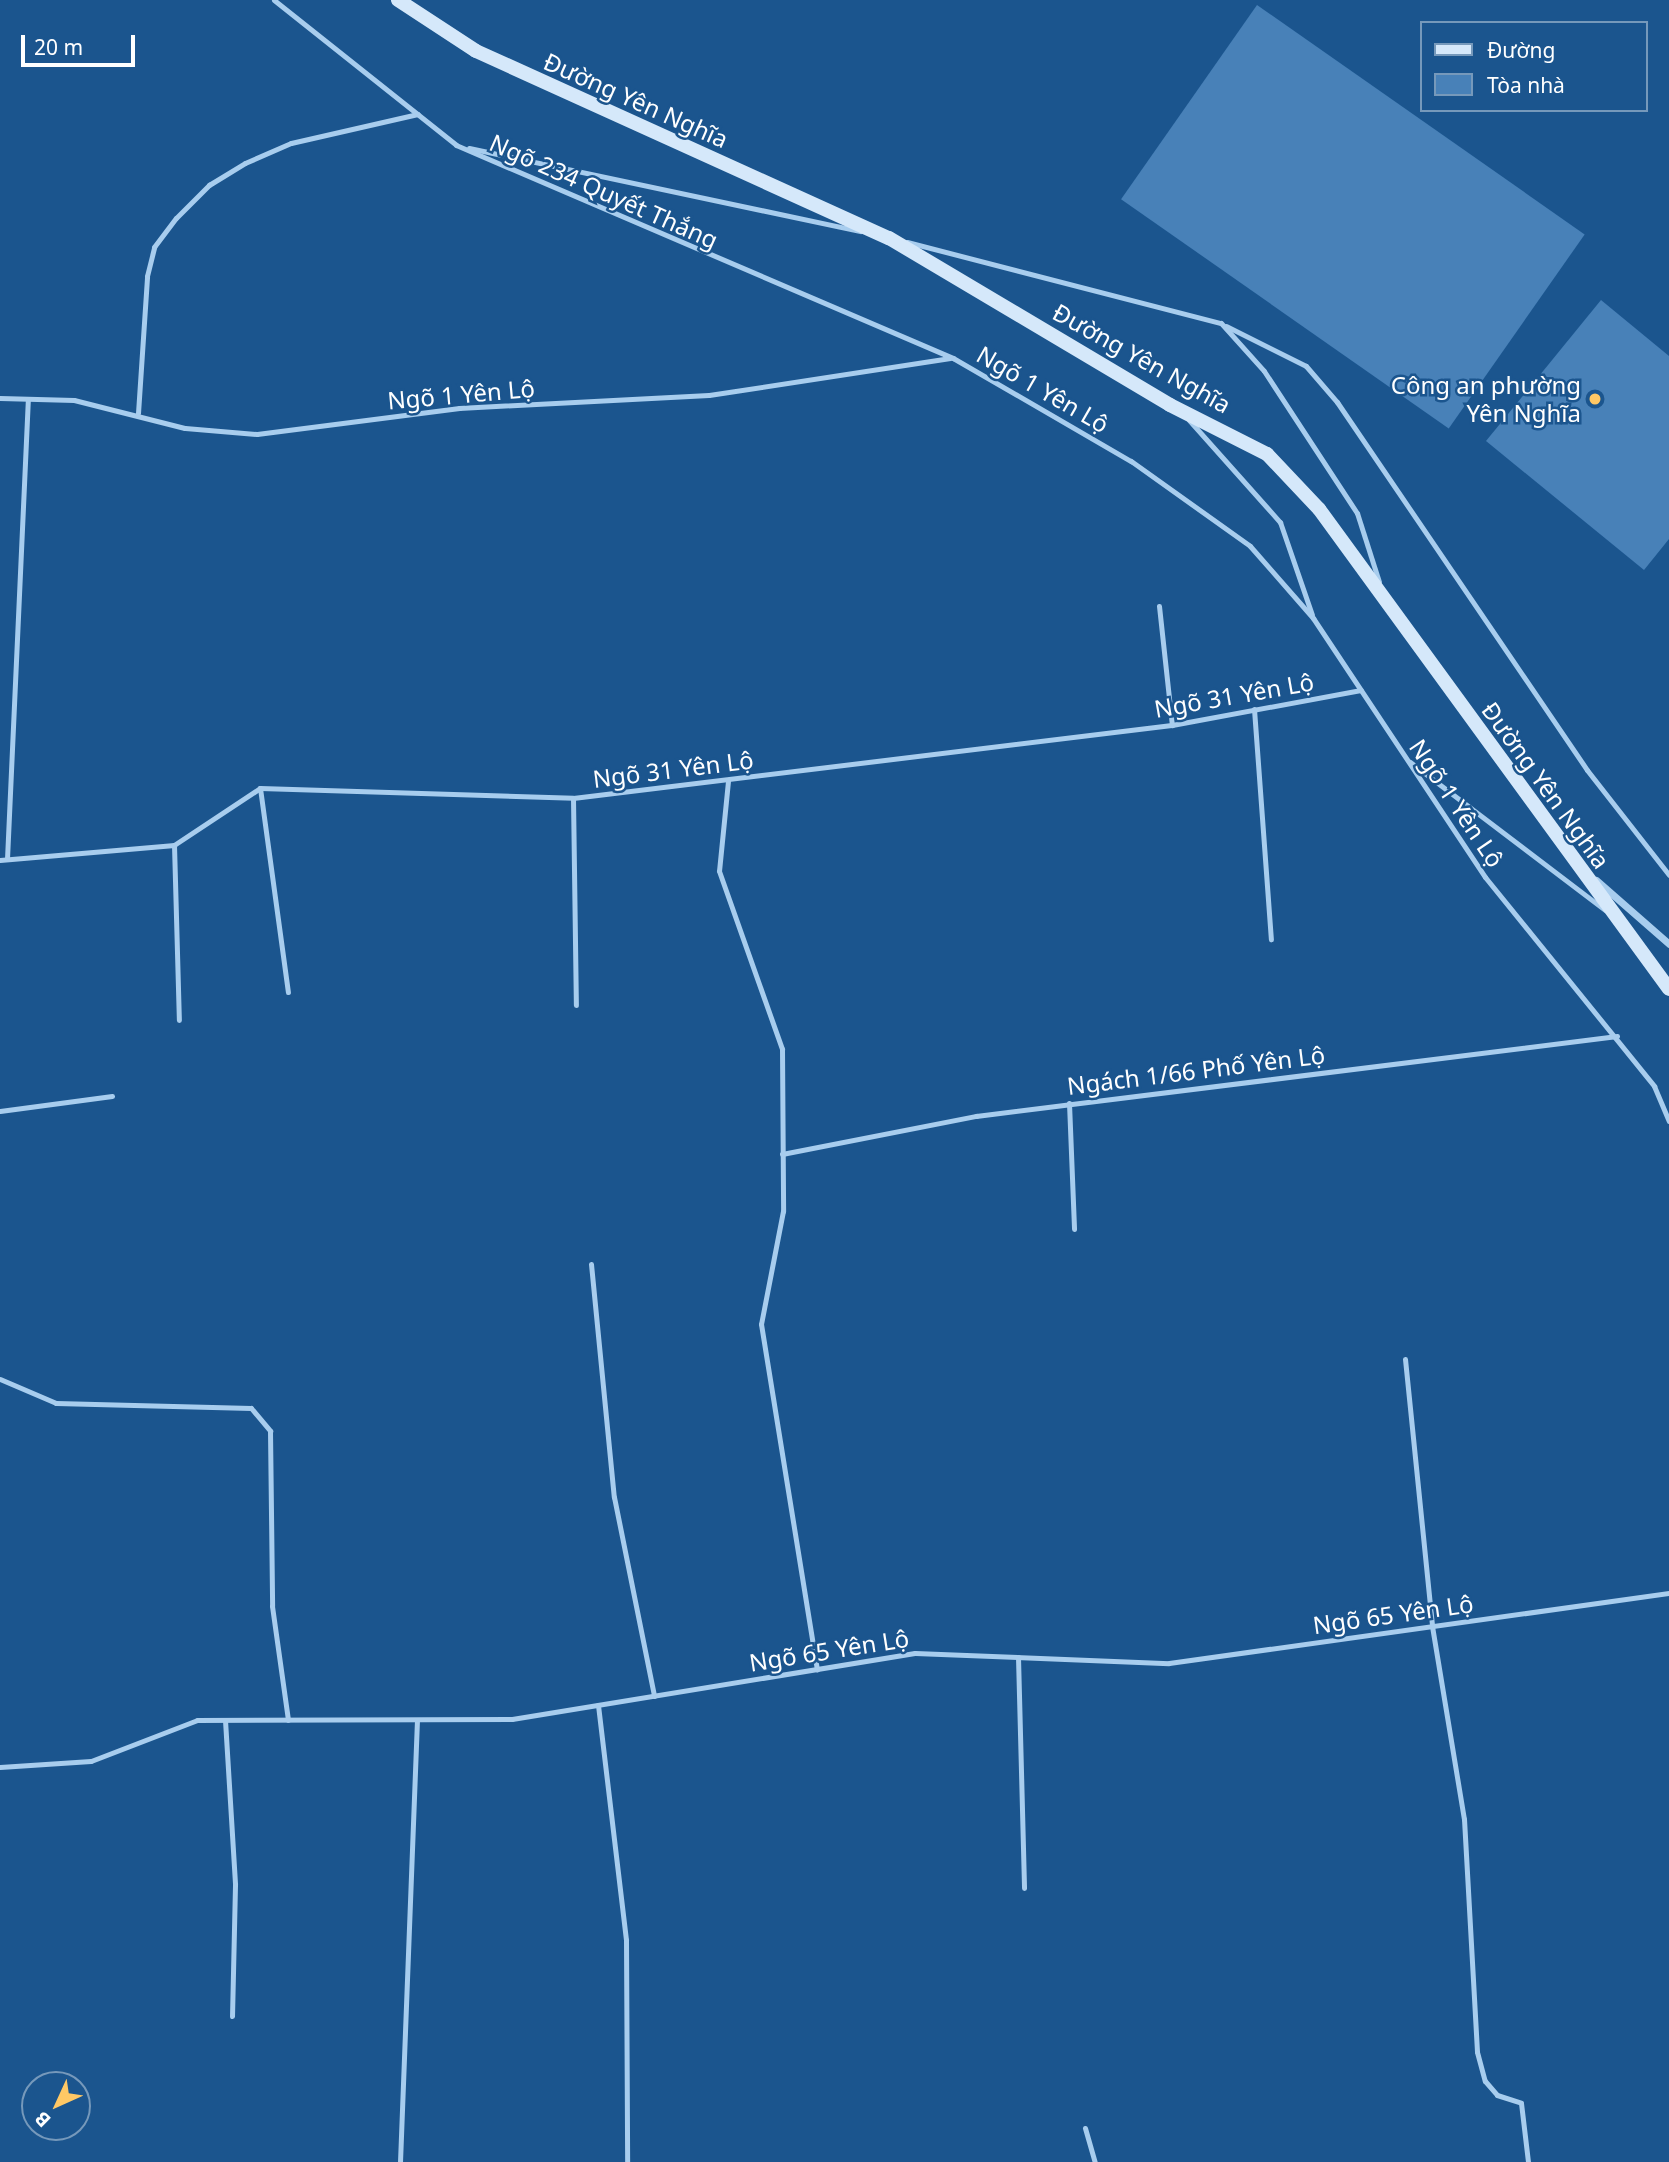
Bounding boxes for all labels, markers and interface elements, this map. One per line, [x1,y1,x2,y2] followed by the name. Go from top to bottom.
[24,21,138,65] scale bar
[1420,21,1648,112] legend
[34,33,83,61] text: 20 m
[1487,36,1555,64] text: Đường
[539,46,733,154] street label: Đường Yên Nghĩa
[1487,71,1565,99] text: Tòa nhà
[485,128,723,254] street label: Ngõ 234 Quyết Thắng
[1048,297,1236,419] street label: Đường Yên Nghĩa
[972,340,1114,438] street label: Ngõ 1 Yên Lộ
[1391,371,1581,427] place label: Công an phường Yên Nghĩa
[386,373,536,415] street label: Ngõ 1 Yên Lộ
[1587,391,1603,407] marker: Công an phường Yên Nghĩa
[1152,667,1316,723] street label: Ngõ 31 Yên Lộ
[1476,696,1616,874] street label: Đường Yên Nghĩa
[1404,734,1510,872] street label: Ngõ 1 Yên Lộ
[591,745,755,793] street label: Ngõ 31 Yên Lộ
[1065,1040,1327,1100] street label: Ngách 1/66 Phố Yên Lộ
[1311,1588,1475,1640] street label: Ngõ 65 Yên Lộ
[747,1623,911,1677] street label: Ngõ 65 Yên Lộ
[21,2071,91,2141] north arrow
[29,2106,56,2133] text: B

